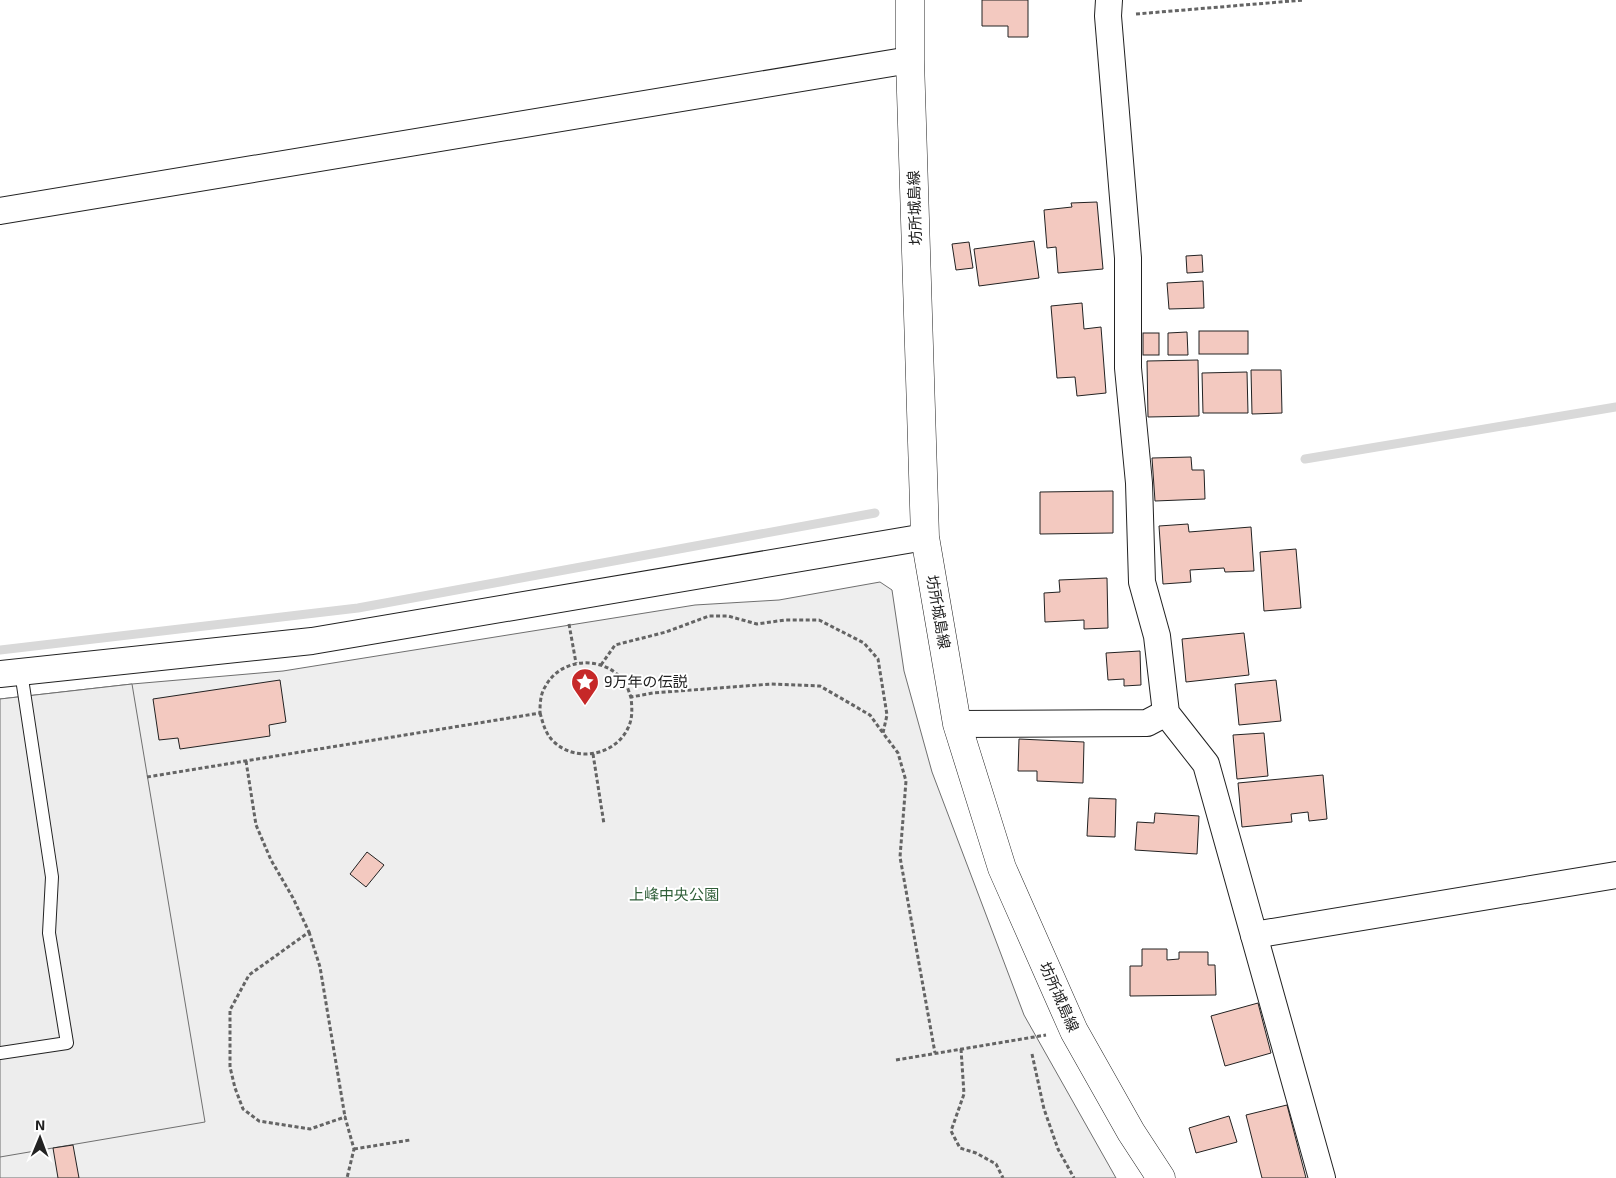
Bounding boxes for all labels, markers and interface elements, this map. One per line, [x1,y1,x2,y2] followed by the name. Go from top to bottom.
[904,170,924,246] street label: 坊所城島線
[924,573,954,650] street label: 坊所城島線
[570,667,600,706] place icon: 9万年の伝説
[604,672,688,690] place label: 9万年の伝説
[629,885,719,903] park label: 上峰中央公園
[1036,959,1083,1035] street label: 坊所城島線
[15,1113,65,1163] north arrow
[35,1116,45,1133] text: N

